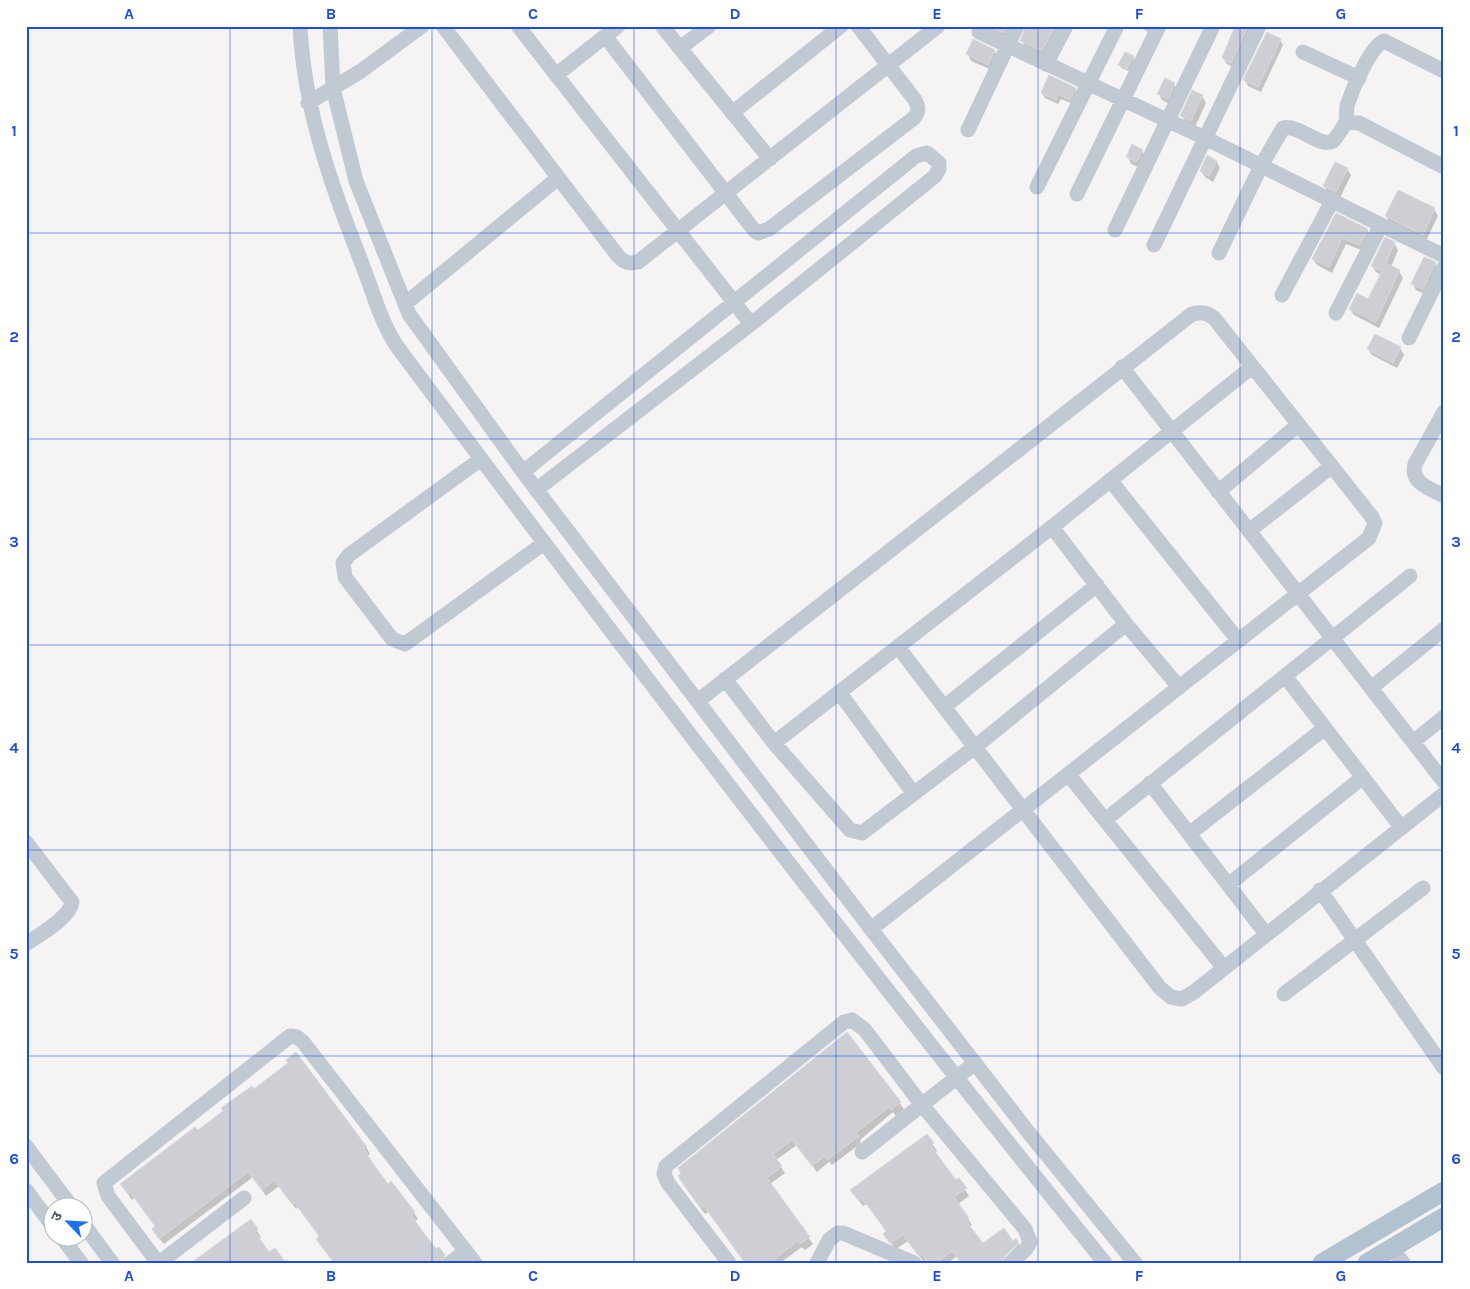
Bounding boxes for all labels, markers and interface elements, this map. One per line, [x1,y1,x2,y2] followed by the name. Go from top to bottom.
[124,4,134,23] text: A
[326,4,336,23] text: B
[528,4,538,23] text: C
[730,4,741,23] text: D
[932,4,942,23] text: E
[1135,4,1144,23] text: F
[1336,4,1346,23] text: G
[11,121,17,140] text: 1
[1453,121,1459,140] text: 1
[9,327,19,346] text: 2
[1451,327,1461,346] text: 2
[9,532,19,551] text: 3
[1451,532,1461,551] text: 3
[9,738,19,757] text: 4
[1451,738,1461,757] text: 4
[9,944,19,963] text: 5
[1451,944,1461,963] text: 5
[9,1149,19,1168] text: 6
[1451,1149,1461,1168] text: 6
[42,1196,92,1246] north arrow
[47,1209,66,1224] text: उ
[124,1266,134,1285] text: A
[326,1266,336,1285] text: B
[528,1266,538,1285] text: C
[730,1266,741,1285] text: D
[932,1266,942,1285] text: E
[1135,1266,1144,1285] text: F
[1336,1266,1346,1285] text: G

